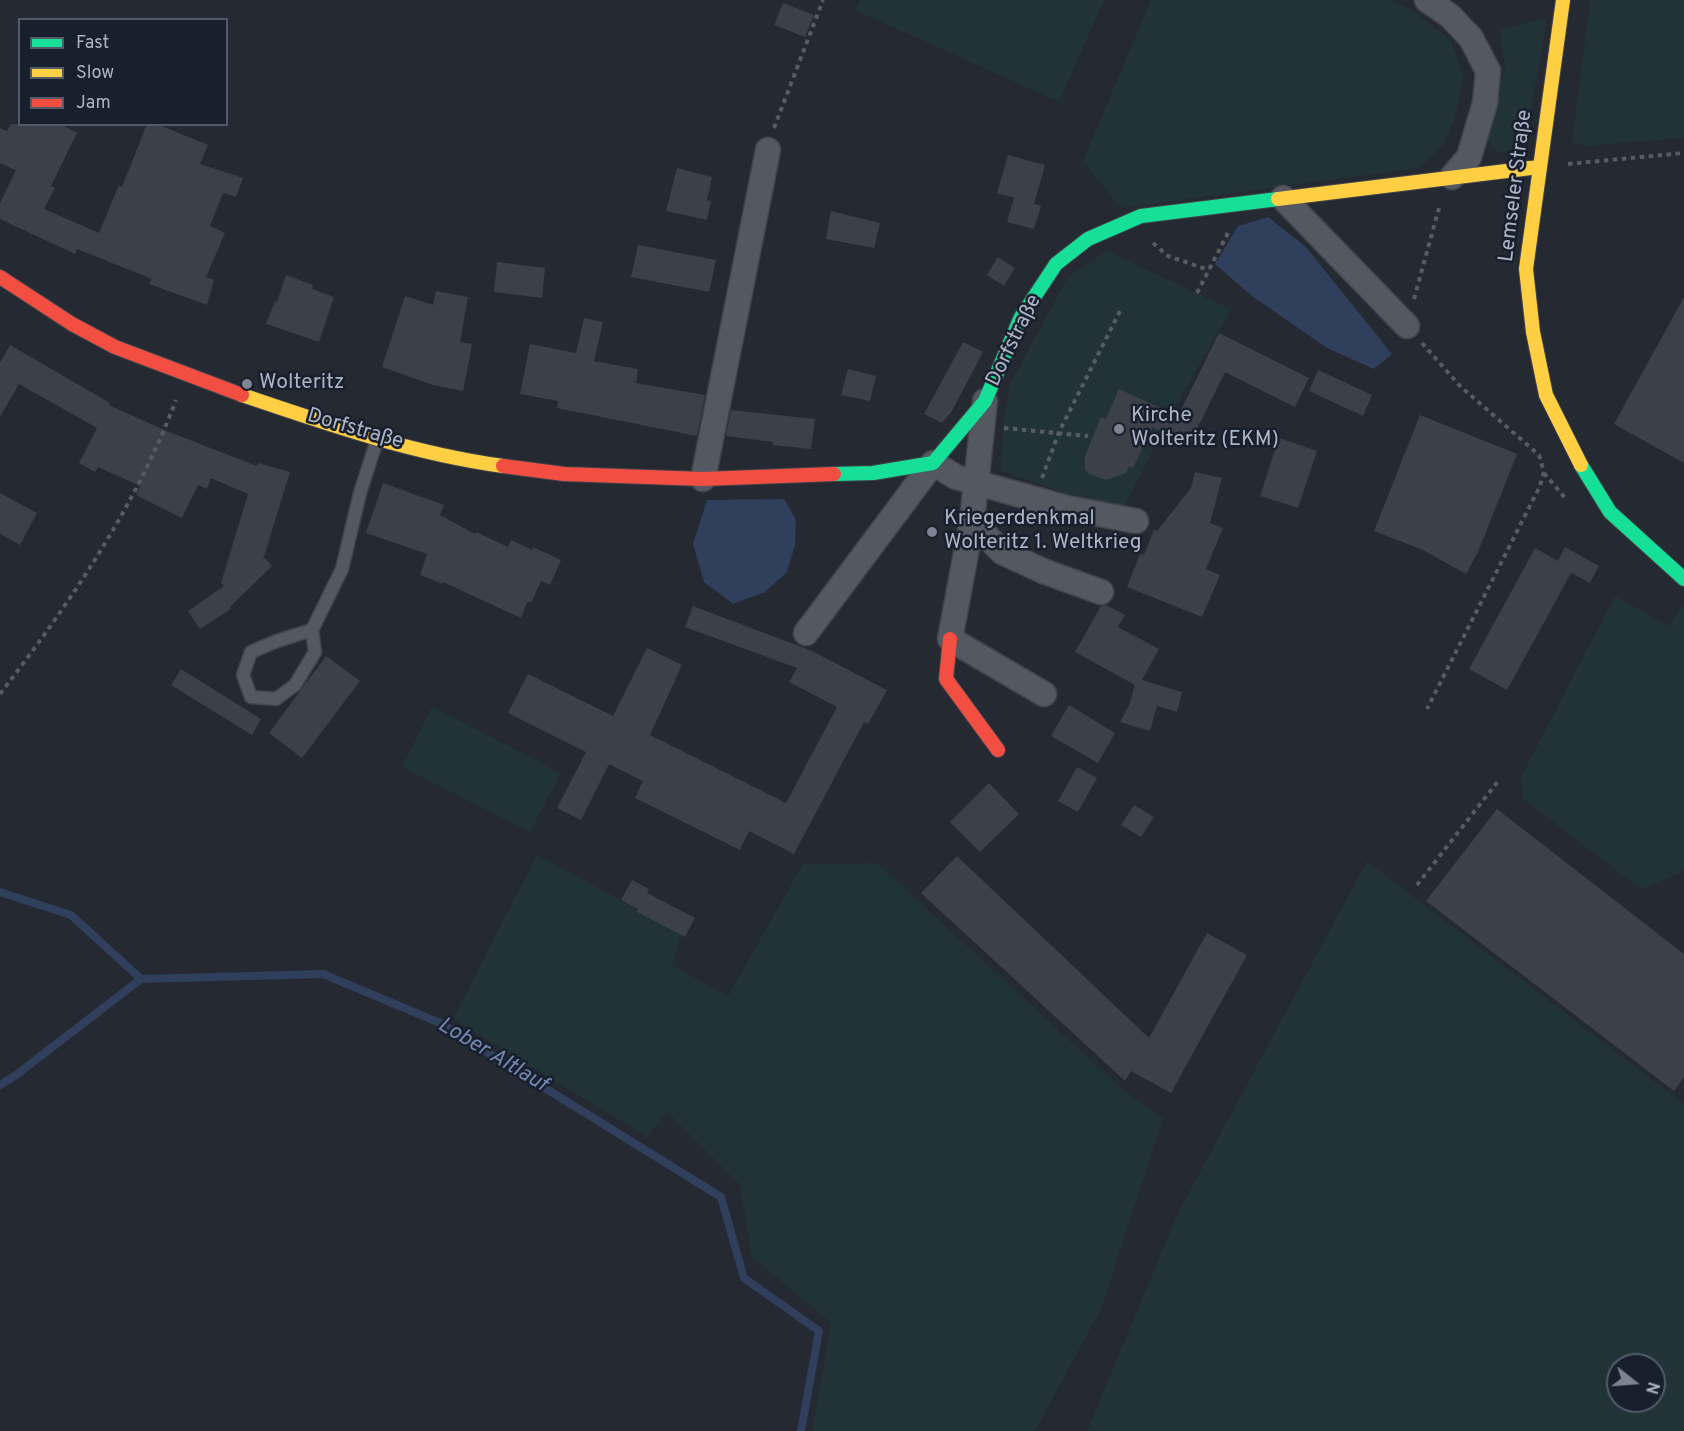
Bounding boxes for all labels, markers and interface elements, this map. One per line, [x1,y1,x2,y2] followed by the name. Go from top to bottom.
[18,18,228,126] legend
[76,32,109,55] text: Fast
[76,62,114,85] text: Slow
[76,92,111,115] text: Jam
[1495,108,1539,264] street label: Lemseler Straße
[982,291,1048,391] street label: Dorfstraße
[259,371,344,397] place label: Wolteritz
[240,377,254,391] marker: Wolteritz
[304,404,406,456] street label: Dorfstraße
[1131,404,1279,454] place label: Kirche Wolteritz (EKM)
[1112,422,1126,436] marker: Kirche Wolteritz (EKM)
[944,507,1141,557] place label: Kriegerdenkmal Wolteritz 1. Weltkrieg
[925,525,939,539] marker: Kriegerdenkmal Wolteritz 1. Weltkrieg
[432,1013,552,1099] water label: Lober Altlauf
[1606,1353,1666,1413] north arrow
[1640,1379,1663,1396] text: N

